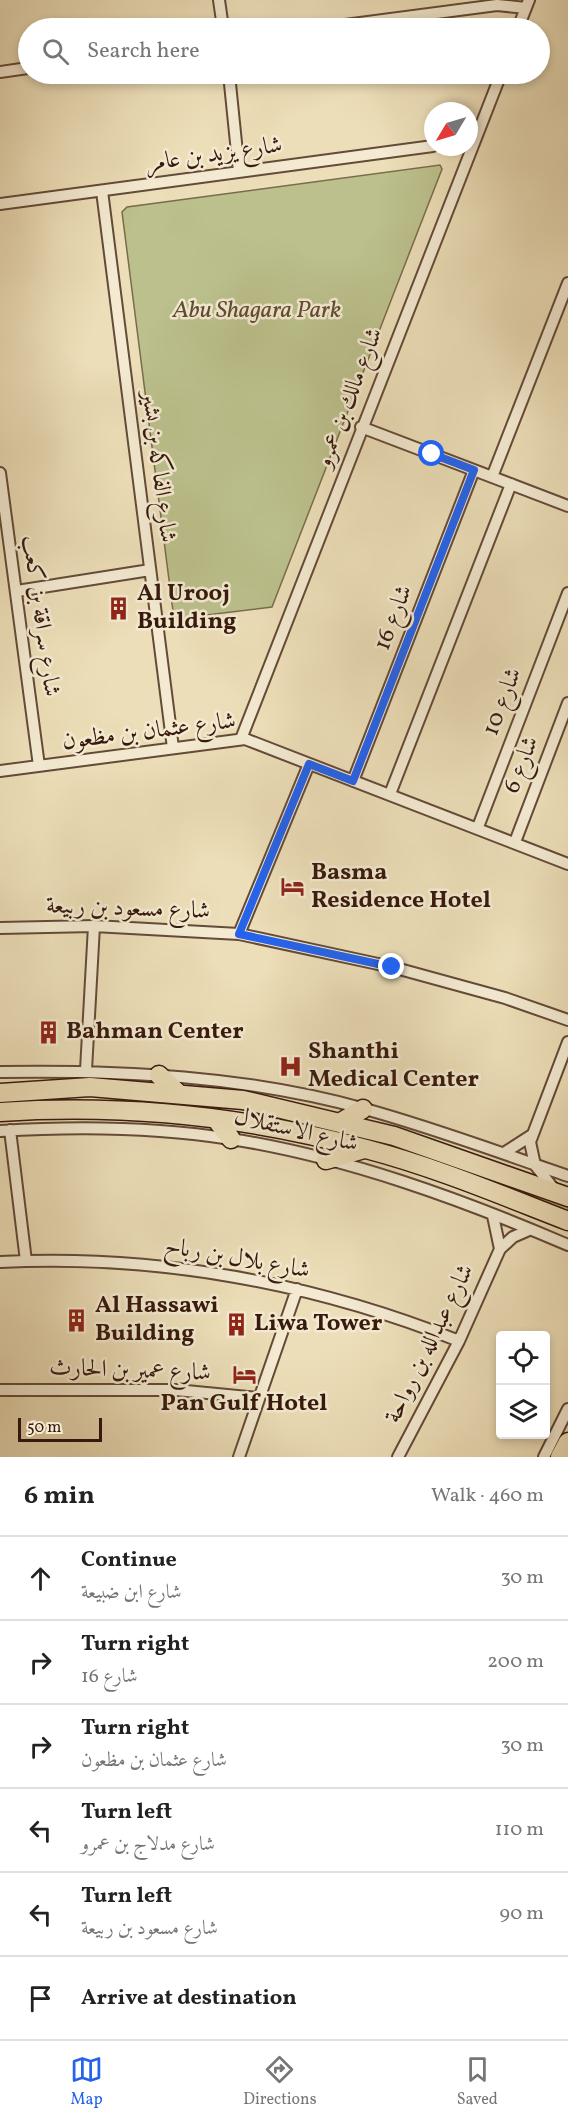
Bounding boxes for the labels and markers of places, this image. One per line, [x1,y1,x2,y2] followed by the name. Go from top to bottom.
[137,577,236,639] place label: Al Urooj Building
[106,595,132,621] building icon: Al Urooj Building
[311,856,491,918] place label: Basma Residence Hotel
[280,874,306,900] hotel icon: Basma Residence Hotel
[66,1015,244,1049] place label: Bahman Center
[35,1019,61,1045] building icon: Bahman Center
[308,1035,479,1097] place label: Shanthi Medical Center
[277,1053,303,1079] hospital icon: Shanthi Medical Center
[95,1289,219,1351] place label: Al Hassawi Building
[64,1307,90,1333] building icon: Al Hassawi Building
[254,1307,382,1341] place label: Liwa Tower
[223,1311,249,1337] building icon: Liwa Tower
[231,1361,257,1387] hotel icon: Pan Gulf Hotel
[161,1387,327,1421] place label: Pan Gulf Hotel

